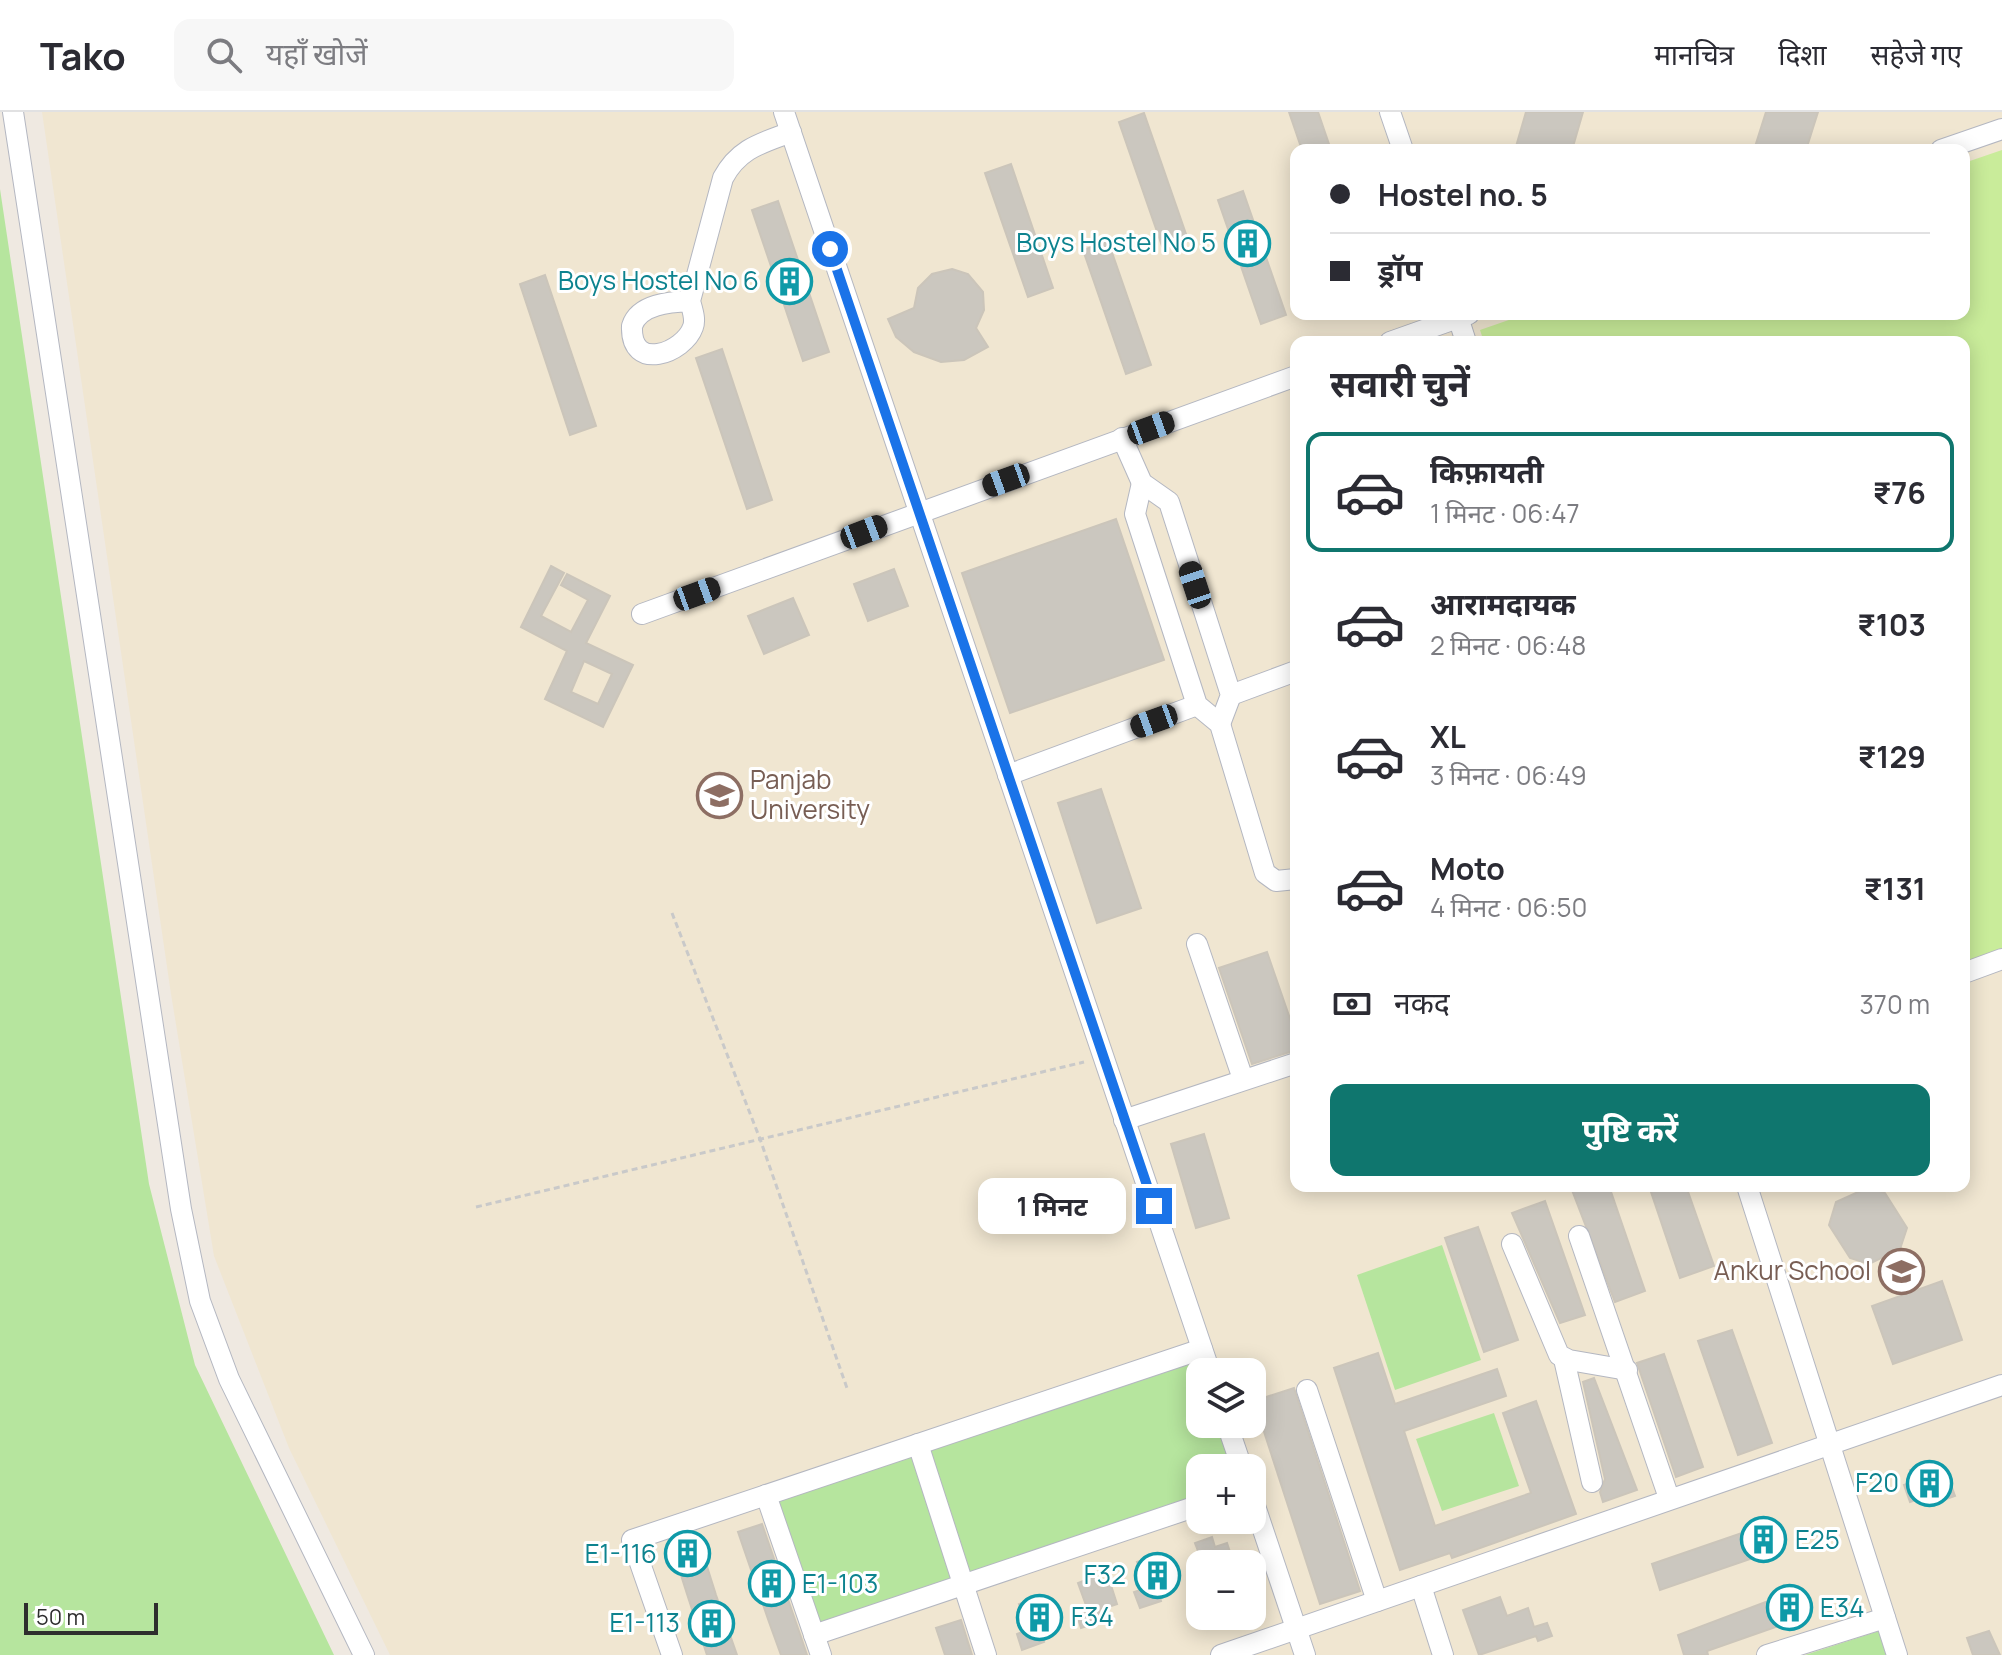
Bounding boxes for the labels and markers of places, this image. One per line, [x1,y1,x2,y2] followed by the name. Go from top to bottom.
[1223,219,1271,267] building icon: Boys Hostel No 5
[1016,224,1216,260] place label: Boys Hostel No 5
[766,257,814,305] building icon: Boys Hostel No 6
[558,262,759,298] place label: Boys Hostel No 6
[750,761,870,827] place label: Panjab University
[695,771,743,819] school or university icon: Panjab University
[1878,1247,1926,1295] school or university icon: Ankur School
[1713,1252,1871,1288] place label: Ankur School
[1906,1459,1954,1507] building icon: F20
[1855,1464,1899,1500] place label: F20
[1740,1516,1788,1564] building icon: E25
[1795,1521,1840,1557] place label: E25
[664,1530,712,1578] building icon: E1-116
[585,1535,657,1571] place label: E1-116
[1133,1551,1181,1599] building icon: F32
[1084,1556,1126,1592] place label: F32
[747,1560,795,1608] building icon: E1-103
[802,1565,878,1601] place label: E1-103
[1765,1584,1813,1632] building icon: E34
[1820,1589,1865,1625] place label: E34
[1016,1593,1064,1641] building icon: F34
[1071,1598,1114,1634] place label: F34
[687,1599,735,1647] building icon: E1-113
[609,1604,680,1640] place label: E1-113

